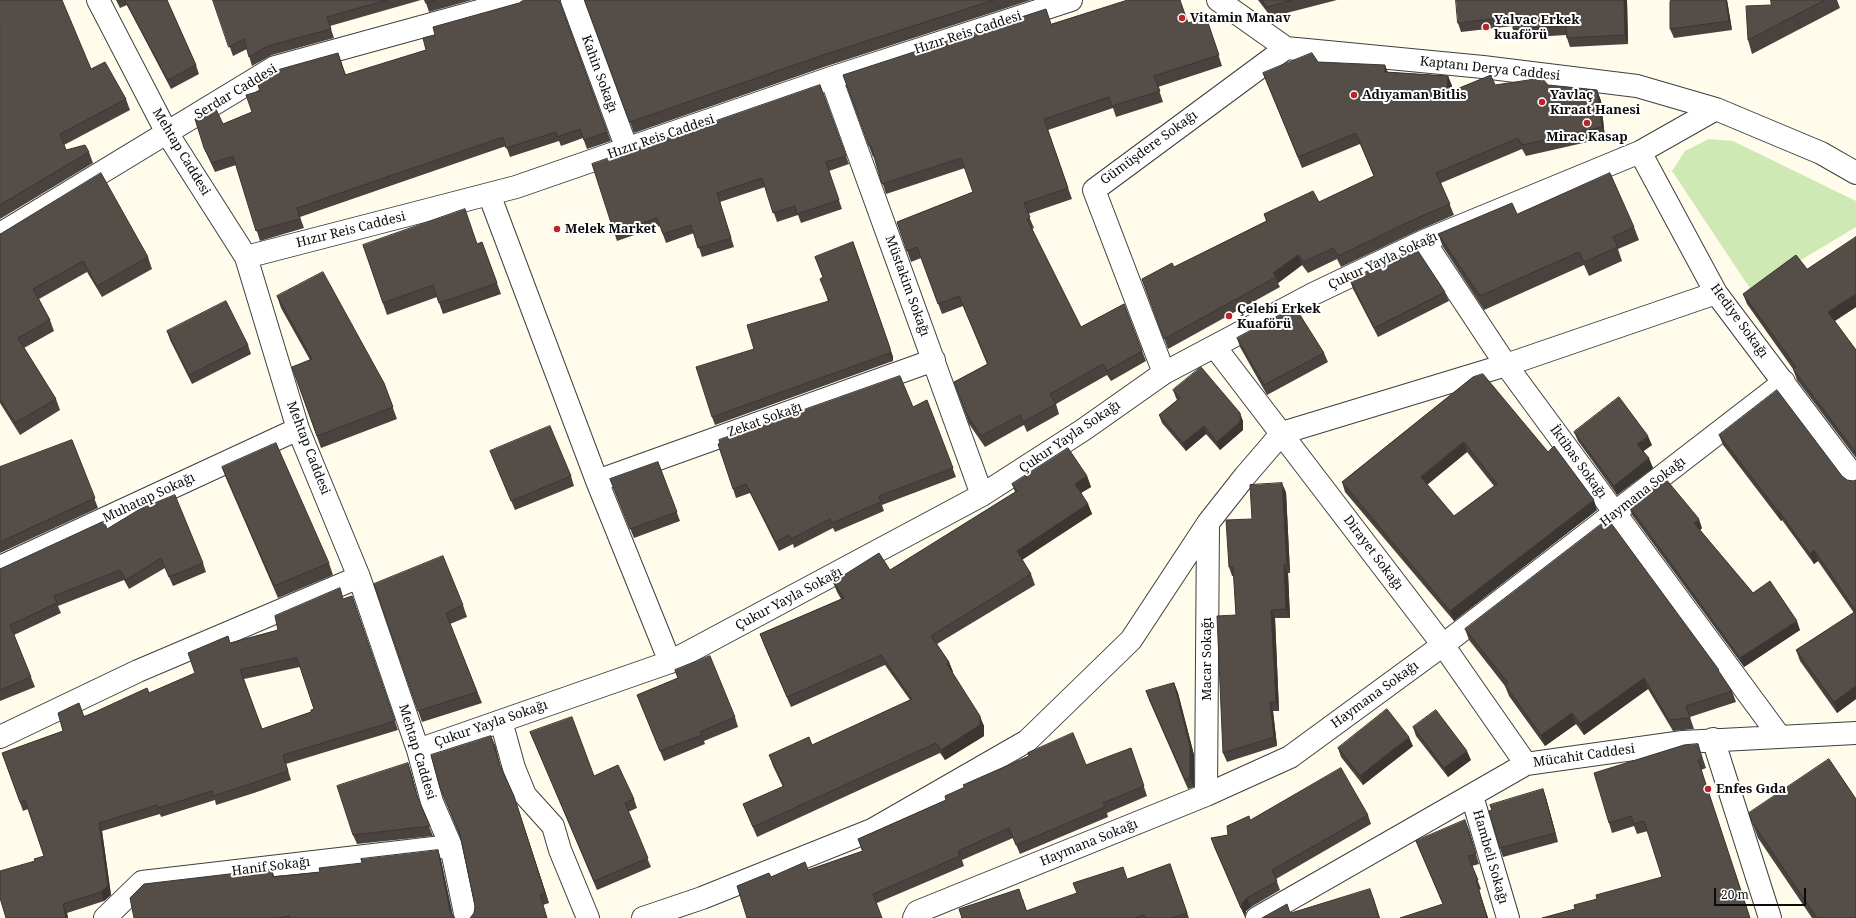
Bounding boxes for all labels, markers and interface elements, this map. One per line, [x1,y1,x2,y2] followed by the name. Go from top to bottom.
[912,8,1024,58] street label: Hızır Reis Caddesi
[1190,10,1291,26] place label: Vitamin Manav
[1494,12,1580,43] place label: Yalvac Erkek kuaförü
[1177,13,1187,23] marker: Vitamin Manav
[1481,22,1491,32] marker: Yalvac Erkek kuaförü
[578,33,620,115] street label: Kahin Sokağı
[1419,54,1561,84] street label: Kaptanı Derya Caddesi
[192,61,280,123] street label: Serdar Caddesi
[1362,87,1467,103] place label: Adıyaman Bitlis
[1550,87,1640,118] place label: Yavlaç Kıraat Hanesi
[1349,90,1359,100] marker: Adıyaman Bitlis
[1537,97,1547,107] marker: Yavlaç Kıraat Hanesi
[149,106,213,198] street label: Mehtap Caddesi
[1097,108,1201,188] street label: Gümüşdere Sokağı
[606,111,716,163] street label: Hızır Reis Caddesi
[1582,118,1592,128] marker: Mirac Kasap
[1546,129,1628,145] place label: Mirac Kasap
[295,209,407,251] street label: Hızır Reis Caddesi
[565,221,656,237] place label: Melek Market
[552,224,562,234] marker: Melek Market
[1326,229,1440,293] street label: Çukur Yayla Sokağı
[881,233,933,339] street label: Müstakim Sokağı
[1707,281,1771,361] street label: Hediye Sokağı
[1237,301,1321,332] place label: Çelebi Erkek Kuaförü
[1224,311,1234,321] marker: Çelebi Erkek Kuaförü
[1016,397,1124,477] street label: Çukur Yayla Sokağı
[283,399,333,497] street label: Mehtap Caddesi
[726,399,804,441] street label: Zekat Sokağı
[1546,423,1610,501] street label: İktibas Sokağı
[1597,454,1689,530] street label: Haymana Sokağı
[100,470,198,526] street label: Muhatap Sokağı
[1340,513,1406,593] street label: Dirayet Sokağı
[733,564,845,634] street label: Çukur Yayla Sokağı
[1199,617,1215,701] street label: Macar Sokağı
[1328,658,1422,732] street label: Haymana Sokağı
[432,697,550,751] street label: Çukur Yayla Sokağı
[395,702,439,802] street label: Mehtap Caddesi
[1532,741,1636,771] street label: Mücahit Caddesi
[1716,781,1786,797] place label: Enfes Gıda
[1703,784,1713,794] marker: Enfes Gıda
[1469,808,1511,906] street label: Hambeli Sokağı
[1038,816,1140,870] street label: Haymana Sokağı
[231,854,311,880] street label: Hanif Sokağı
[1716,880,1808,906] scale bar
[1721,886,1749,903] text: 20 m

